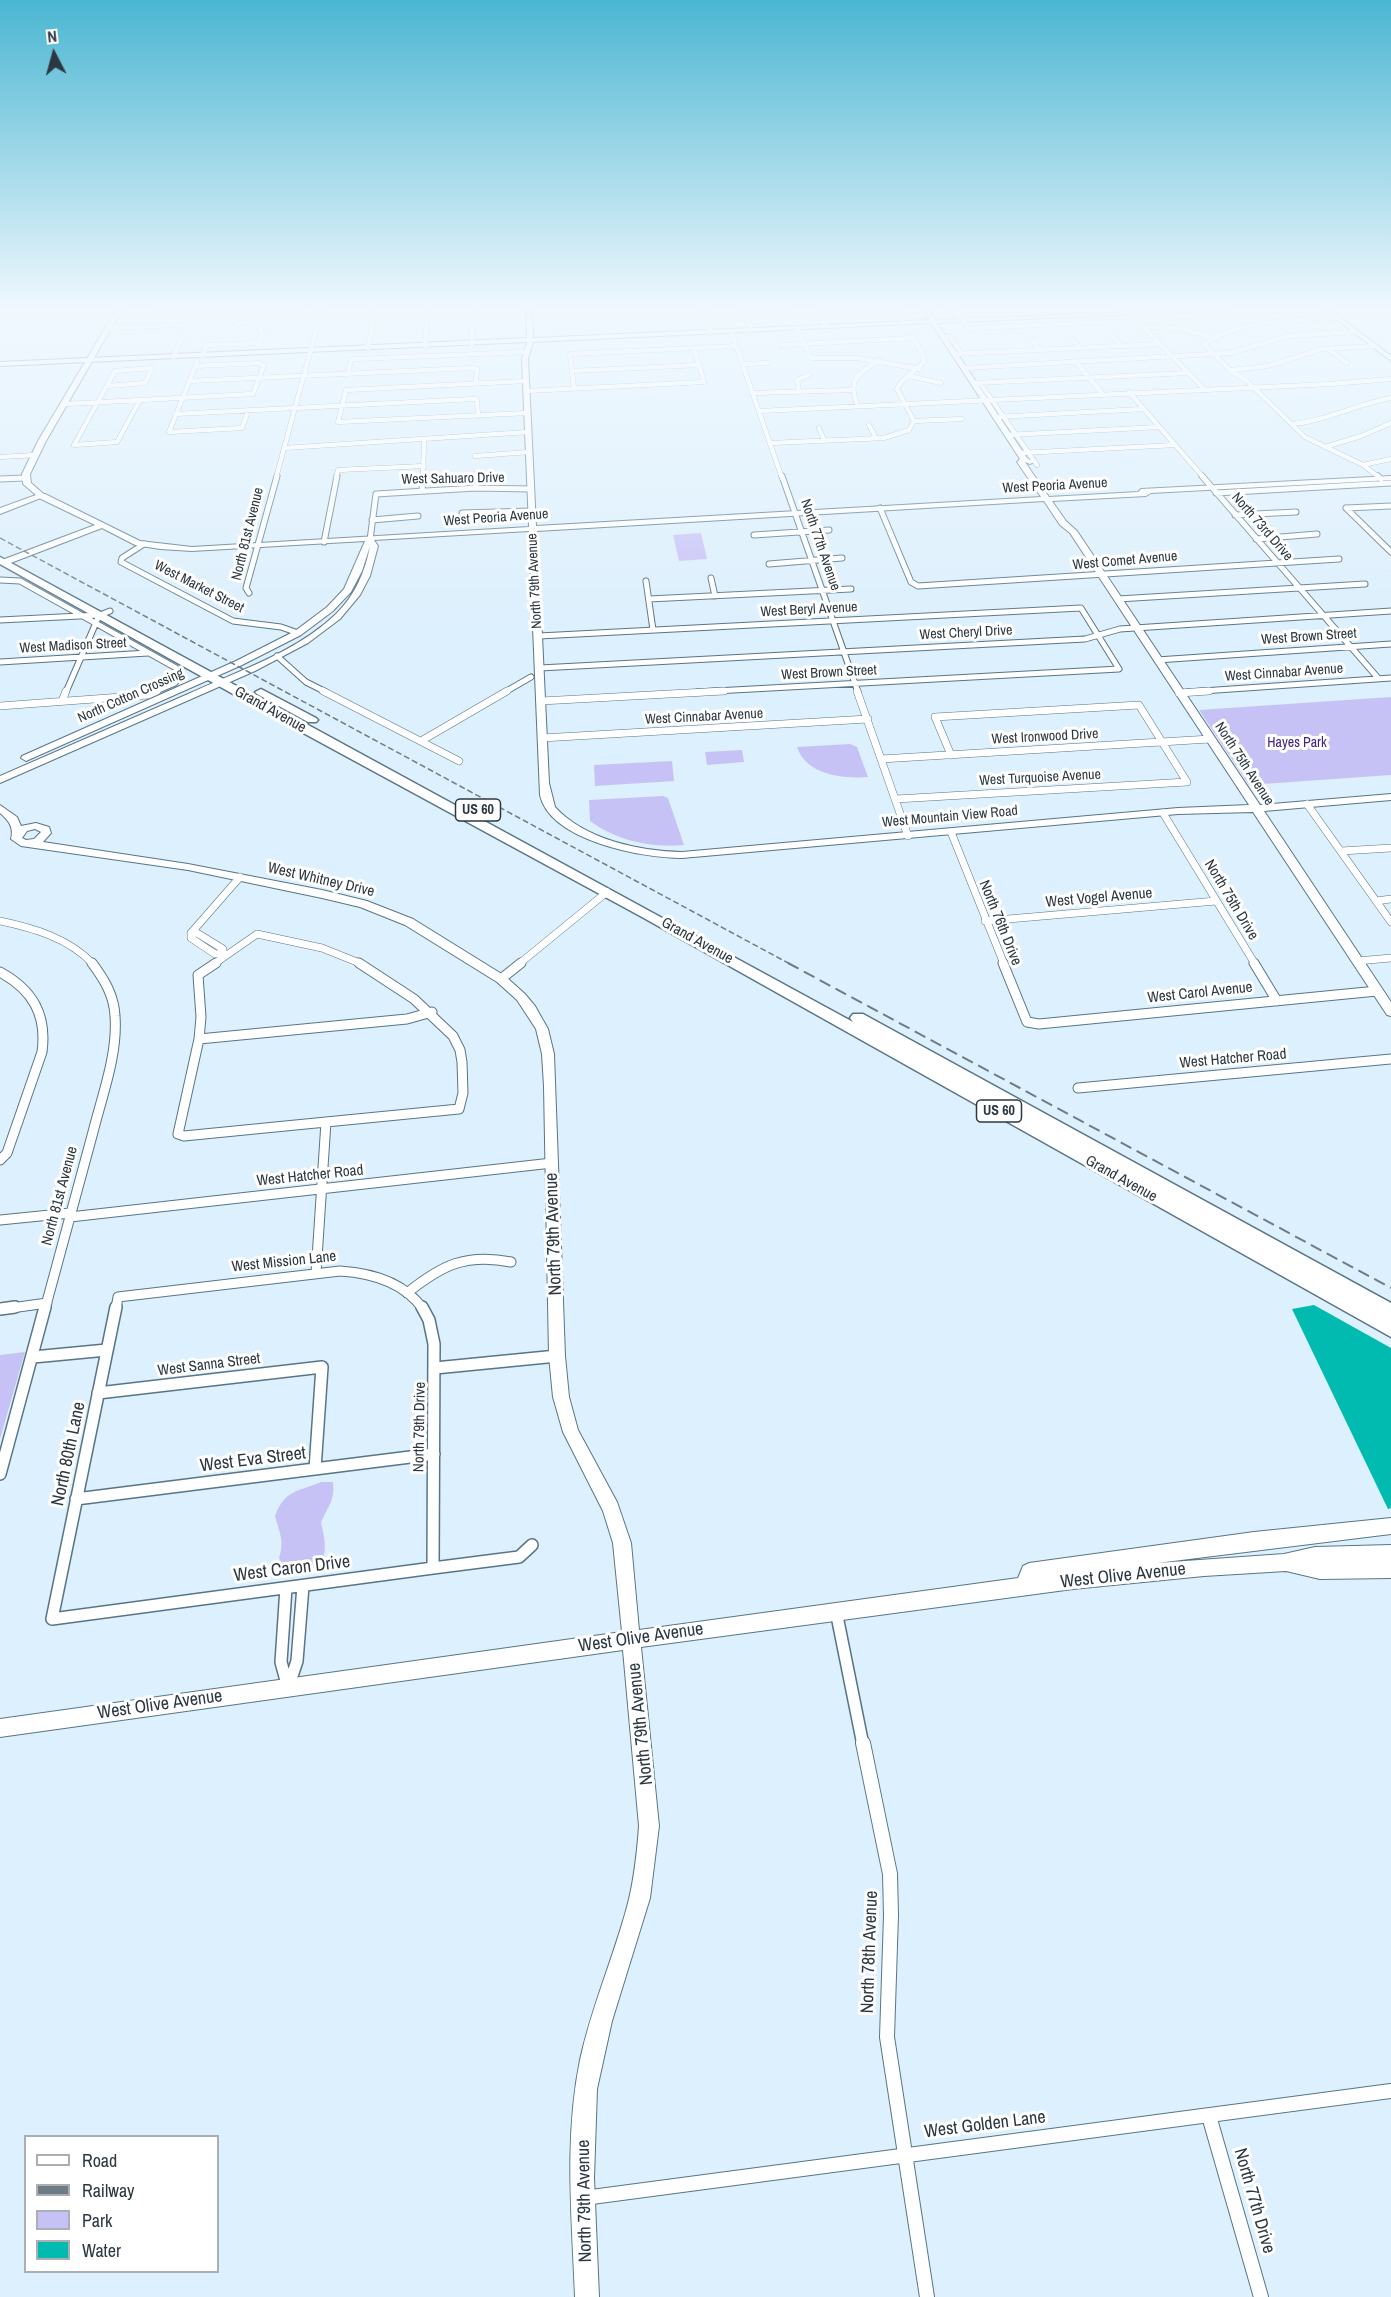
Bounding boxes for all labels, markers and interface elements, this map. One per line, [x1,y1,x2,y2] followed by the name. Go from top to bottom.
[24,24,84,84] north arrow
[46,25,58,48] text: N
[401,470,505,488] street label: West Sahuaro Drive
[1002,475,1108,497] street label: West Peoria Avenue
[228,486,268,582] street label: North 81st Avenue
[1228,489,1296,565] street label: North 73rd Drive
[797,497,843,593] street label: North 77th Avenue
[443,506,549,530] street label: West Peoria Avenue
[524,533,546,629] street label: North 79th Avenue
[1072,548,1178,574] street label: West Comet Avenue
[152,557,246,617] street label: West Market Street
[760,599,858,621] street label: West Beryl Avenue
[919,622,1013,644] street label: West Cheryl Drive
[1261,625,1357,649] street label: West Brown Street
[19,635,127,657] street label: West Madison Street
[1224,660,1344,686] street label: West Cinnabar Avenue
[781,662,877,684] street label: West Brown Street
[75,665,187,727] street label: North Cotton Crossing
[231,683,309,737] street label: Grand Avenue
[644,706,764,728] street label: West Cinnabar Avenue
[1211,719,1277,809] street label: North 75th Avenue
[991,726,1099,748] street label: West Ironwood Drive
[1267,735,1327,751] park label: Hayes Park
[979,766,1101,790] street label: West Turquoise Avenue
[456,799,500,821] road number: US 60
[881,803,1019,831] street label: West Mountain View Road
[1200,857,1262,943] street label: North 75th Drive
[266,859,376,901] street label: West Whitney Drive
[975,878,1025,968] street label: North 76th Drive
[1045,884,1153,912] street label: West Vogel Avenue
[658,914,736,968] street label: Grand Avenue
[1147,979,1253,1007] street label: West Carol Avenue
[1179,1045,1287,1073] street label: West Hatcher Road
[976,1100,1022,1122] road number: US 60
[38,1145,82,1247] street label: North 81st Avenue
[1082,1152,1160,1206] street label: Grand Avenue
[256,1161,364,1191] street label: West Hatcher Road
[541,1172,567,1296] street label: North 79th Avenue
[231,1248,337,1276] street label: West Mission Lane
[157,1350,261,1380] street label: West Sanna Street
[410,1382,430,1472] street label: North 79th Drive
[47,1400,91,1508] street label: North 80th Lane
[199,1443,307,1477] street label: West Eva Street
[233,1551,351,1587] street label: West Caron Drive
[1059,1559,1187,1593] street label: West Olive Avenue
[577,1619,705,1657] street label: West Olive Avenue
[624,1662,658,1786] street label: North 79th Avenue
[96,1686,224,1724] street label: West Olive Avenue
[857,1890,883,2014] street label: North 78th Avenue
[923,2107,1047,2143] street label: West Golden Lane
[24,2135,219,2273] legend
[573,2139,597,2263] street label: North 79th Avenue
[1229,2146,1279,2256] street label: North 77th Drive
[82,2148,117,2173] text: Road
[82,2178,135,2203] text: Railway
[82,2208,112,2233] text: Park
[82,2238,121,2263] text: Water

